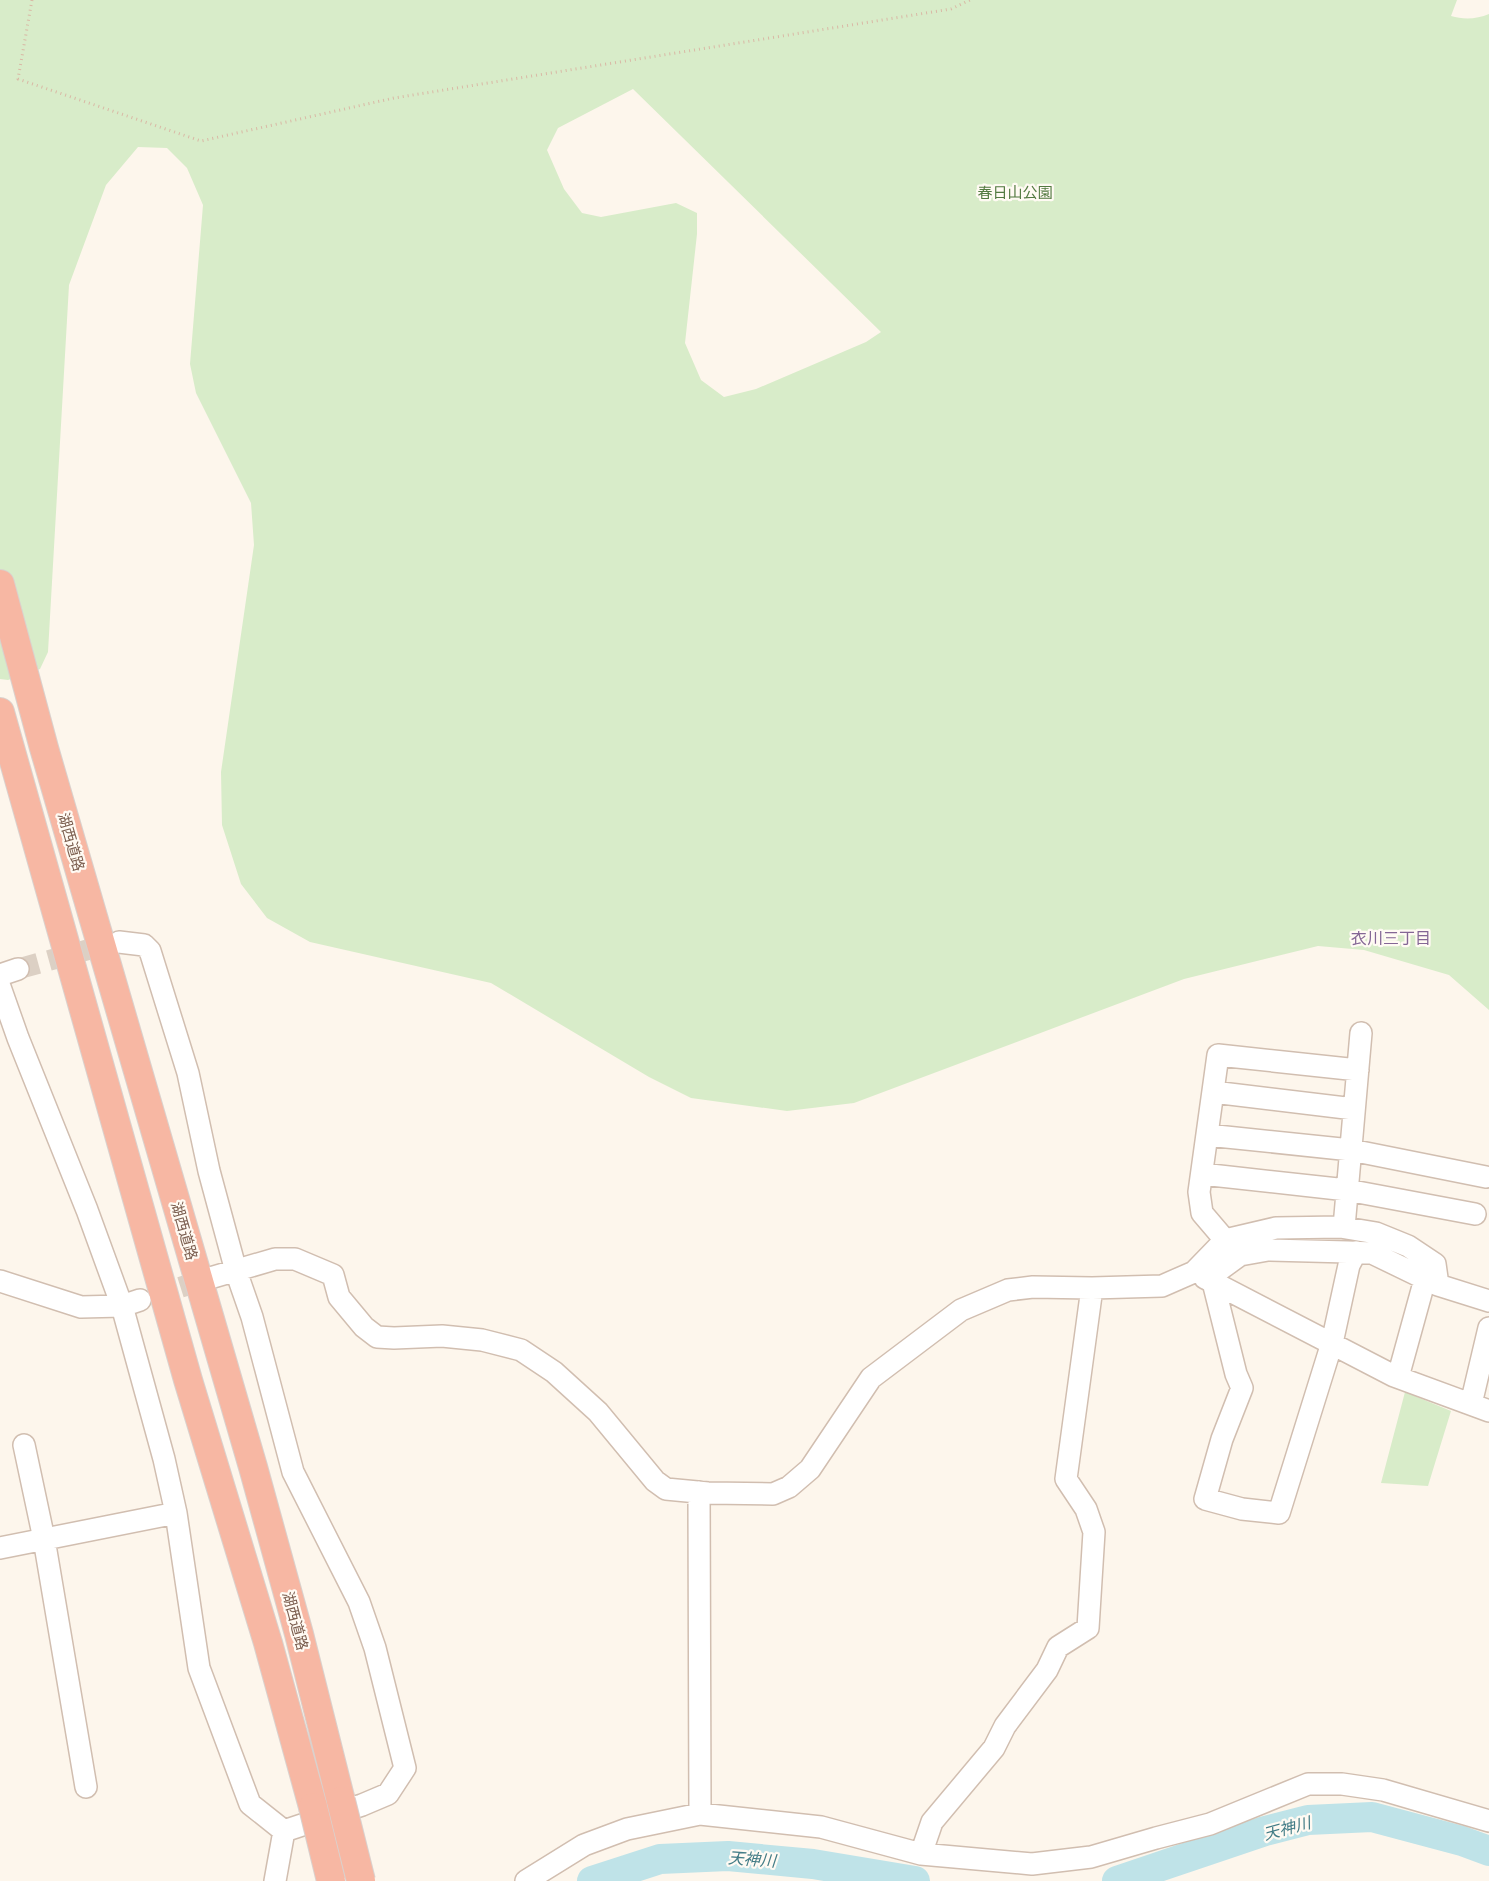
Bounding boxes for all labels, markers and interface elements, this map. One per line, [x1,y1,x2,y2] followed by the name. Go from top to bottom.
[977,184,1053,201] park label: 春日山公園
[55,811,88,873] street label: 湖西道路
[1351,930,1431,947] district label: 衣川三丁目
[168,1200,201,1262] street label: 湖西道路
[280,1590,311,1652] street label: 湖西道路
[1262,1814,1314,1843] water label: 天神川
[727,1849,778,1870] water label: 天神川

